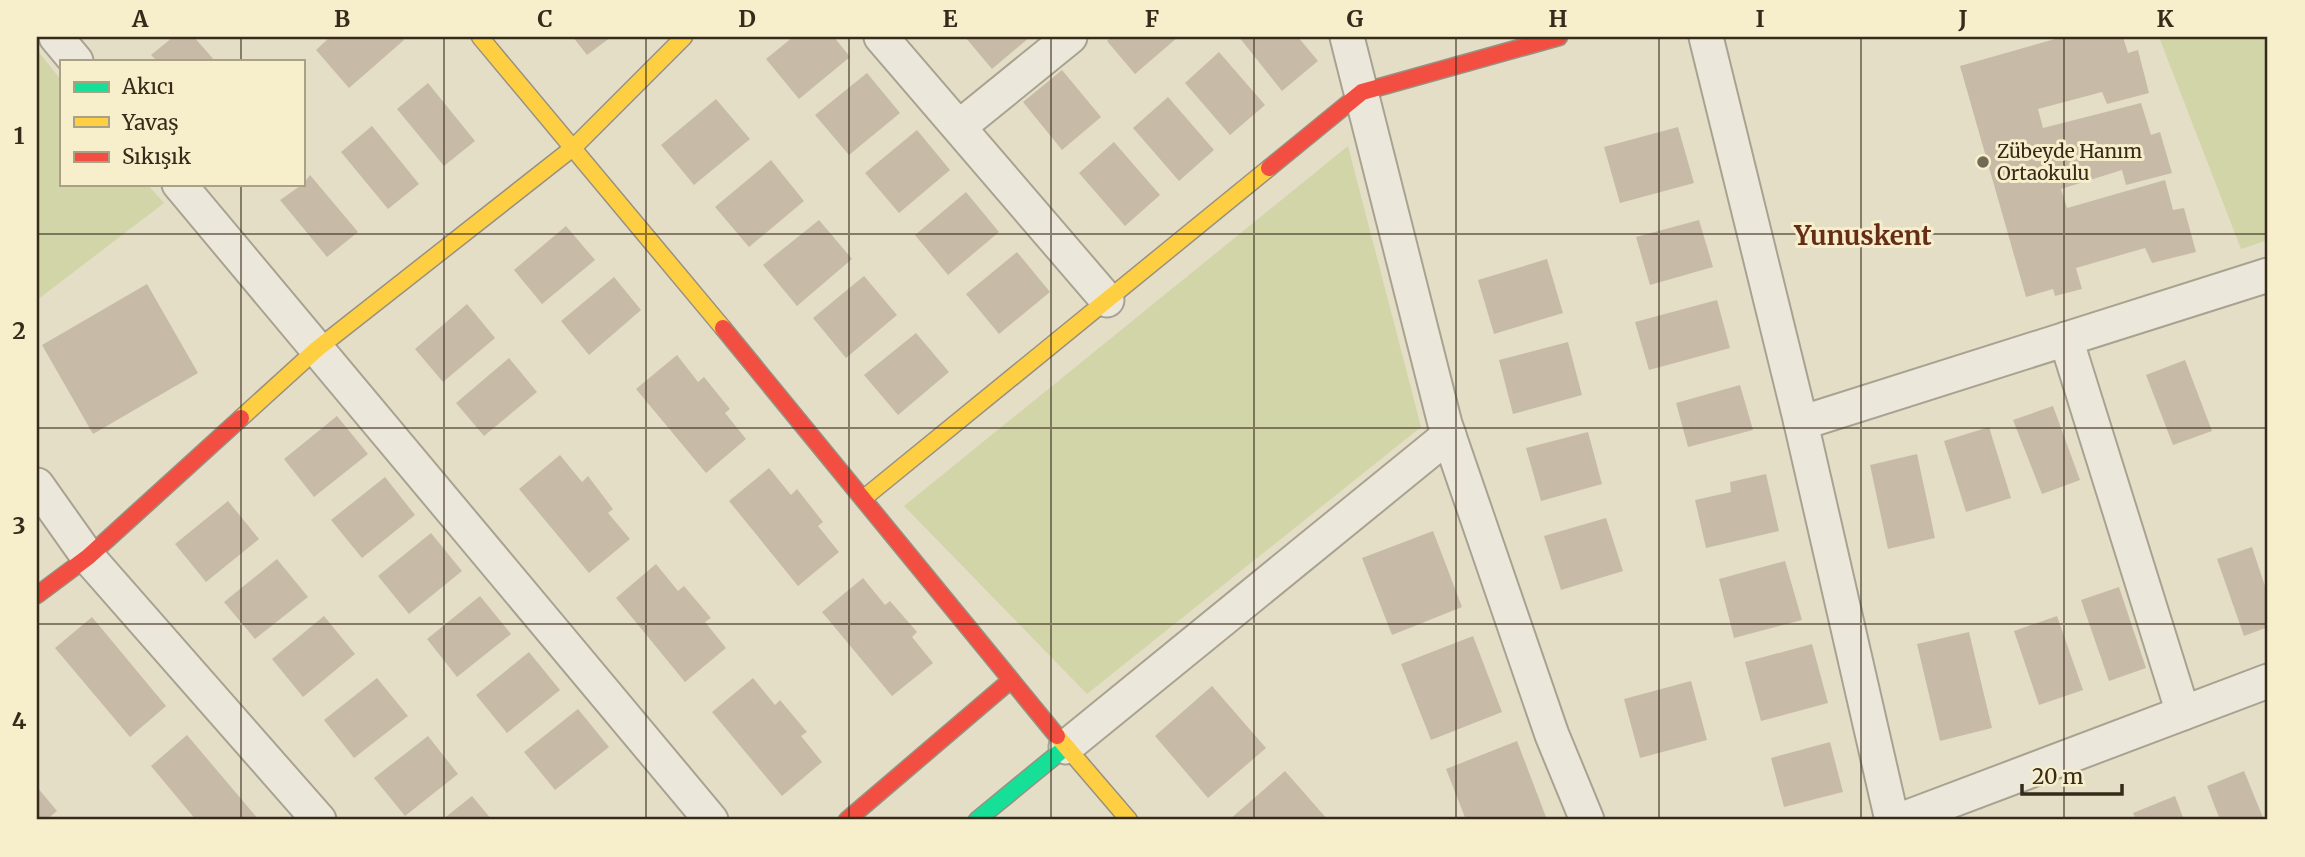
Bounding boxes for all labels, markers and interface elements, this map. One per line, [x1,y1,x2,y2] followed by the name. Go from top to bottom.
[131,4,149,33] text: A
[334,4,350,33] text: B
[537,4,553,33] text: C
[738,4,756,33] text: D
[942,4,958,33] text: E
[1145,4,1159,33] text: F
[1347,4,1364,33] text: G
[1549,4,1568,33] text: H
[1755,4,1765,33] text: I
[1957,4,1968,33] text: J
[2156,4,2174,33] text: K
[60,60,304,186] legend
[121,73,175,100] text: Akıcı
[121,109,179,136] text: Yavaş
[14,121,25,150] text: 1
[1997,139,2142,185] place label: Zübeyde Hanım Ortaokulu
[122,143,192,170] text: Sıkışık
[1975,154,1991,170] marker: Zübeyde Hanım Ortaokulu
[1793,219,1932,252] district label: Yunuskent
[12,316,26,345] text: 2
[12,511,26,540] text: 3
[12,706,27,735] text: 4
[2022,752,2121,796] scale bar
[2032,763,2084,790] text: 20 m

